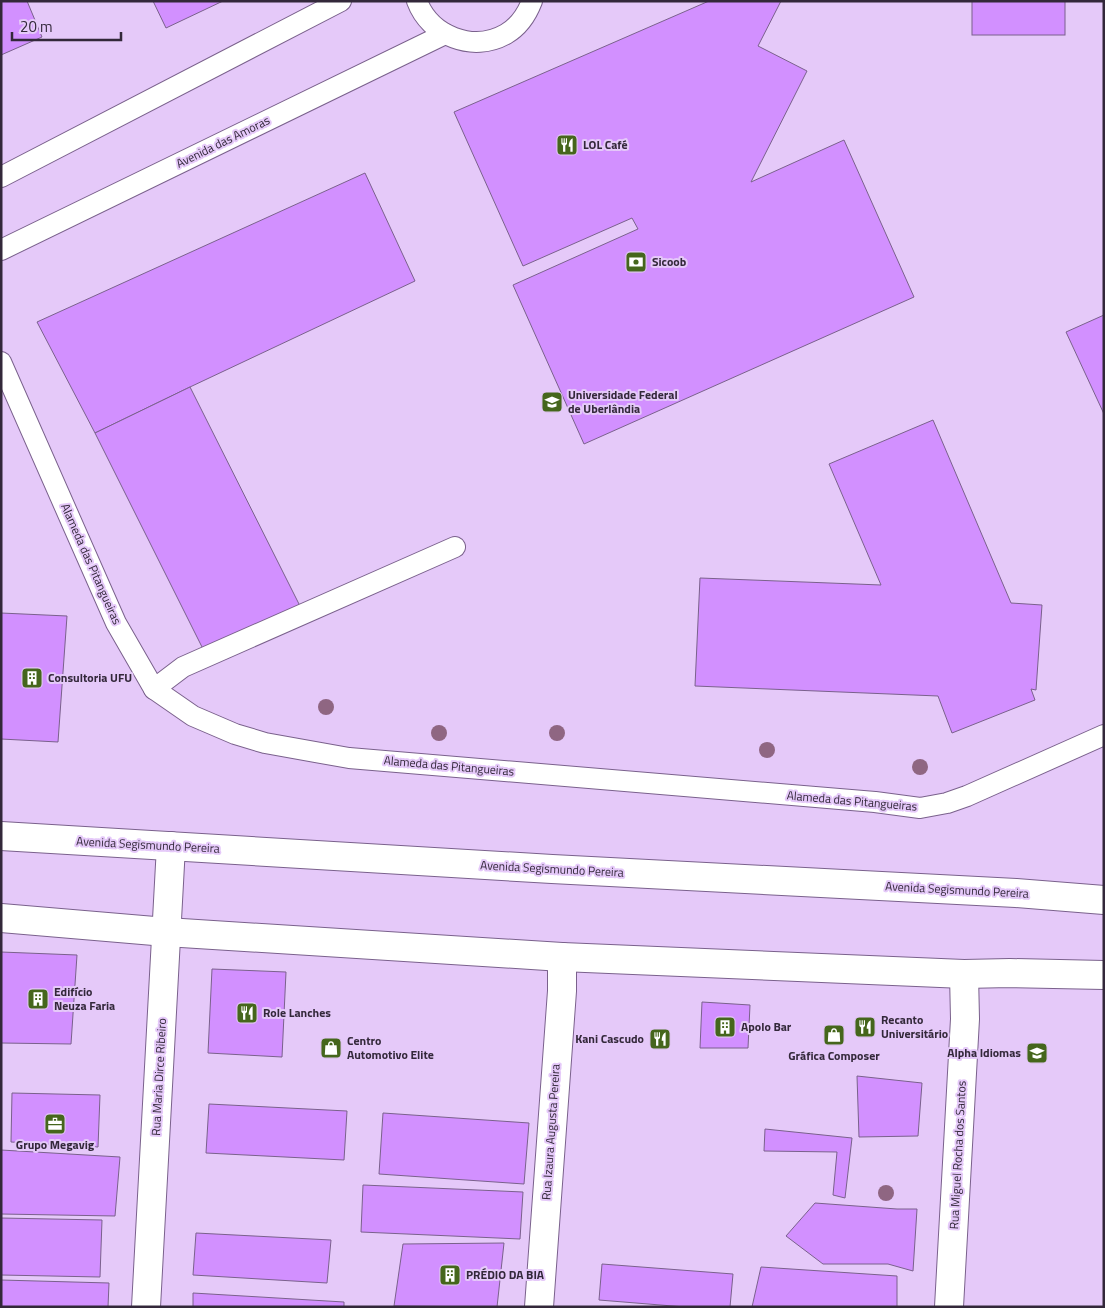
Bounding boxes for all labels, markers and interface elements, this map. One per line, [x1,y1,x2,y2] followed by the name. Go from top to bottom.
[12,10,121,42] scale bar
[20,15,53,38] text: 20 m
[173,110,273,173] street label: Avenida das Amoras
[555,133,579,157] restaurant icon: LOL Café
[583,135,628,154] place label: LOL Café
[624,250,648,274] bank icon: Sicoob
[652,252,687,271] place label: Sicoob
[568,385,678,418] place label: Universidade Federal de Uberlândia
[540,390,564,414] school or university icon: Universidade Federal de Uberlândia
[56,500,127,628] street label: Alameda das Pitangueiras
[20,666,44,690] building icon: Consultoria UFU
[48,668,132,687] place label: Consultoria UFU
[383,750,516,781] street label: Alameda das Pitangueiras
[786,785,919,816] street label: Alameda das Pitangueiras
[76,831,220,858] street label: Avenida Segismundo Pereira
[480,855,624,882] street label: Avenida Segismundo Pereira
[885,876,1029,903] street label: Avenida Segismundo Pereira
[54,982,115,1015] place label: Edifício Neuza Faria
[26,987,50,1011] building icon: Edifício Neuza Faria
[235,1001,259,1025] restaurant icon: Role Lanches
[263,1003,331,1022] place label: Role Lanches
[881,1010,948,1043] place label: Recanto Universitário
[713,1015,737,1039] building icon: Apolo Bar
[853,1015,877,1039] restaurant icon: Recanto Universitário
[741,1017,792,1036] place label: Apolo Bar
[146,1018,171,1136] street label: Rua Maria Dirce Ribeiro
[822,1023,846,1047] shop icon: Gráfica Composer
[648,1027,672,1051] restaurant icon: Kani Cascudo
[575,1029,644,1048] place label: Kani Cascudo
[347,1031,434,1064] place label: Centro Automotivo Elite
[319,1036,343,1060] shop icon: Centro Automotivo Elite
[1025,1041,1049,1065] school or university icon: Alpha Idiomas
[947,1043,1021,1062] place label: Alpha Idiomas
[788,1046,880,1065] place label: Gráfica Composer
[536,1063,565,1201] street label: Rua Izaura Augusta Pereira
[944,1080,971,1230] street label: Rua Miguel Rocha dos Santos
[43,1112,67,1136] office icon: Grupo Megavig
[16,1135,95,1154] place label: Grupo Megavig
[438,1263,462,1287] building icon: PRÉDIO DA BIA
[466,1265,545,1284] place label: PRÉDIO DA BIA

